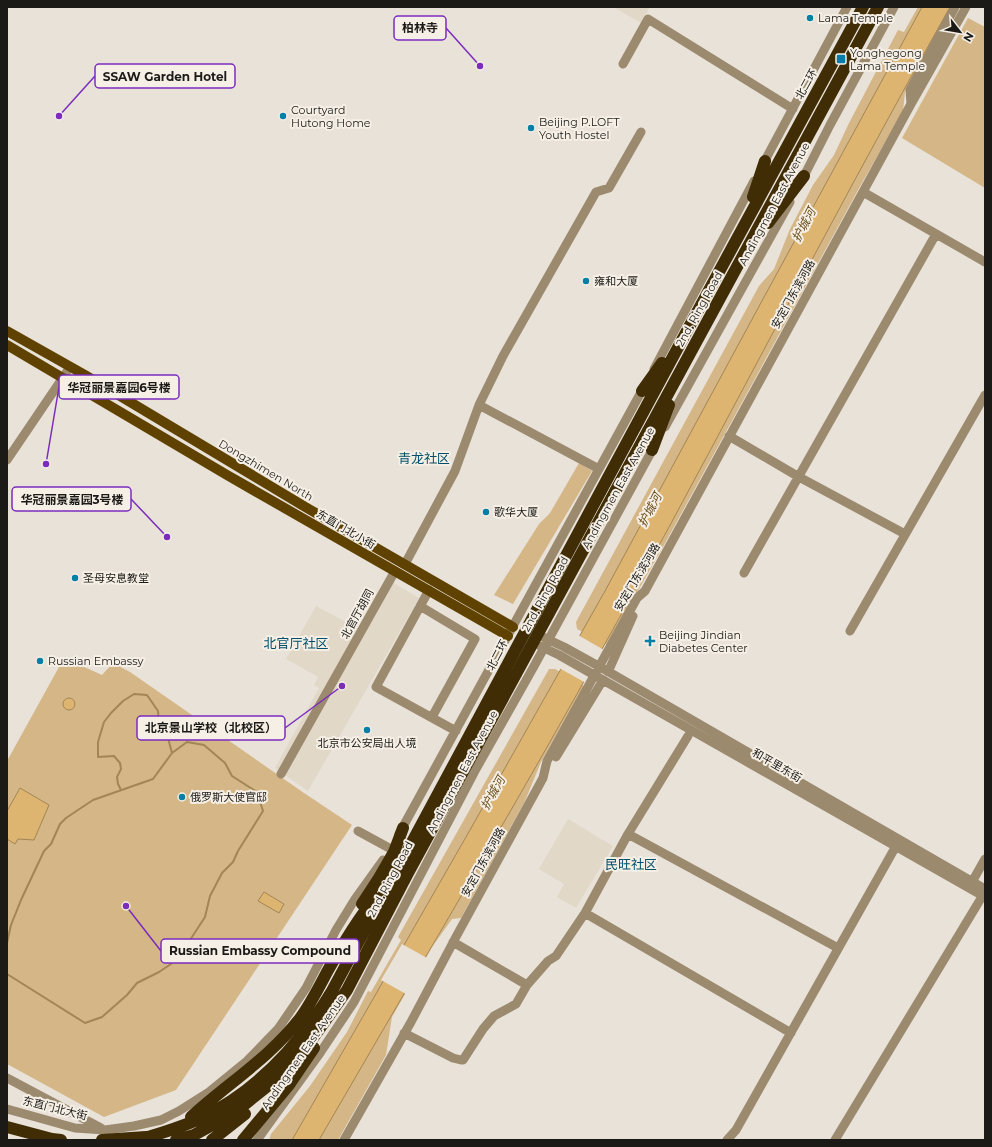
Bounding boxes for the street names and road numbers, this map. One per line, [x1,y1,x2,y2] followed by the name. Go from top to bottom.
[792,66,820,102] street label: 北二环
[736,140,813,268] street label: Andingmen East Avenue
[768,257,818,331] street label: 安定门东滨河路
[673,269,725,349] street label: 2nd. Ring Road
[579,424,658,551] street label: Andingmen East Avenue
[216,436,316,504] street label: Dongzhimen North
[314,506,378,552] street label: 东直门北小街
[611,540,663,614] street label: 安定门东滨河路
[519,554,571,634] street label: 2nd. Ring Road
[338,587,376,641] street label: 北官厅胡同
[483,637,511,673] street label: 北二环
[424,708,501,836] street label: Andingmen East Avenue
[750,745,804,785] street label: 和平里东街
[458,825,508,899] street label: 安定门东滨河路
[364,839,416,919] street label: 2nd. Ring Road
[258,991,348,1112] street label: Andingmen East Avenue
[21,1093,89,1123] street label: 东直门北大街

